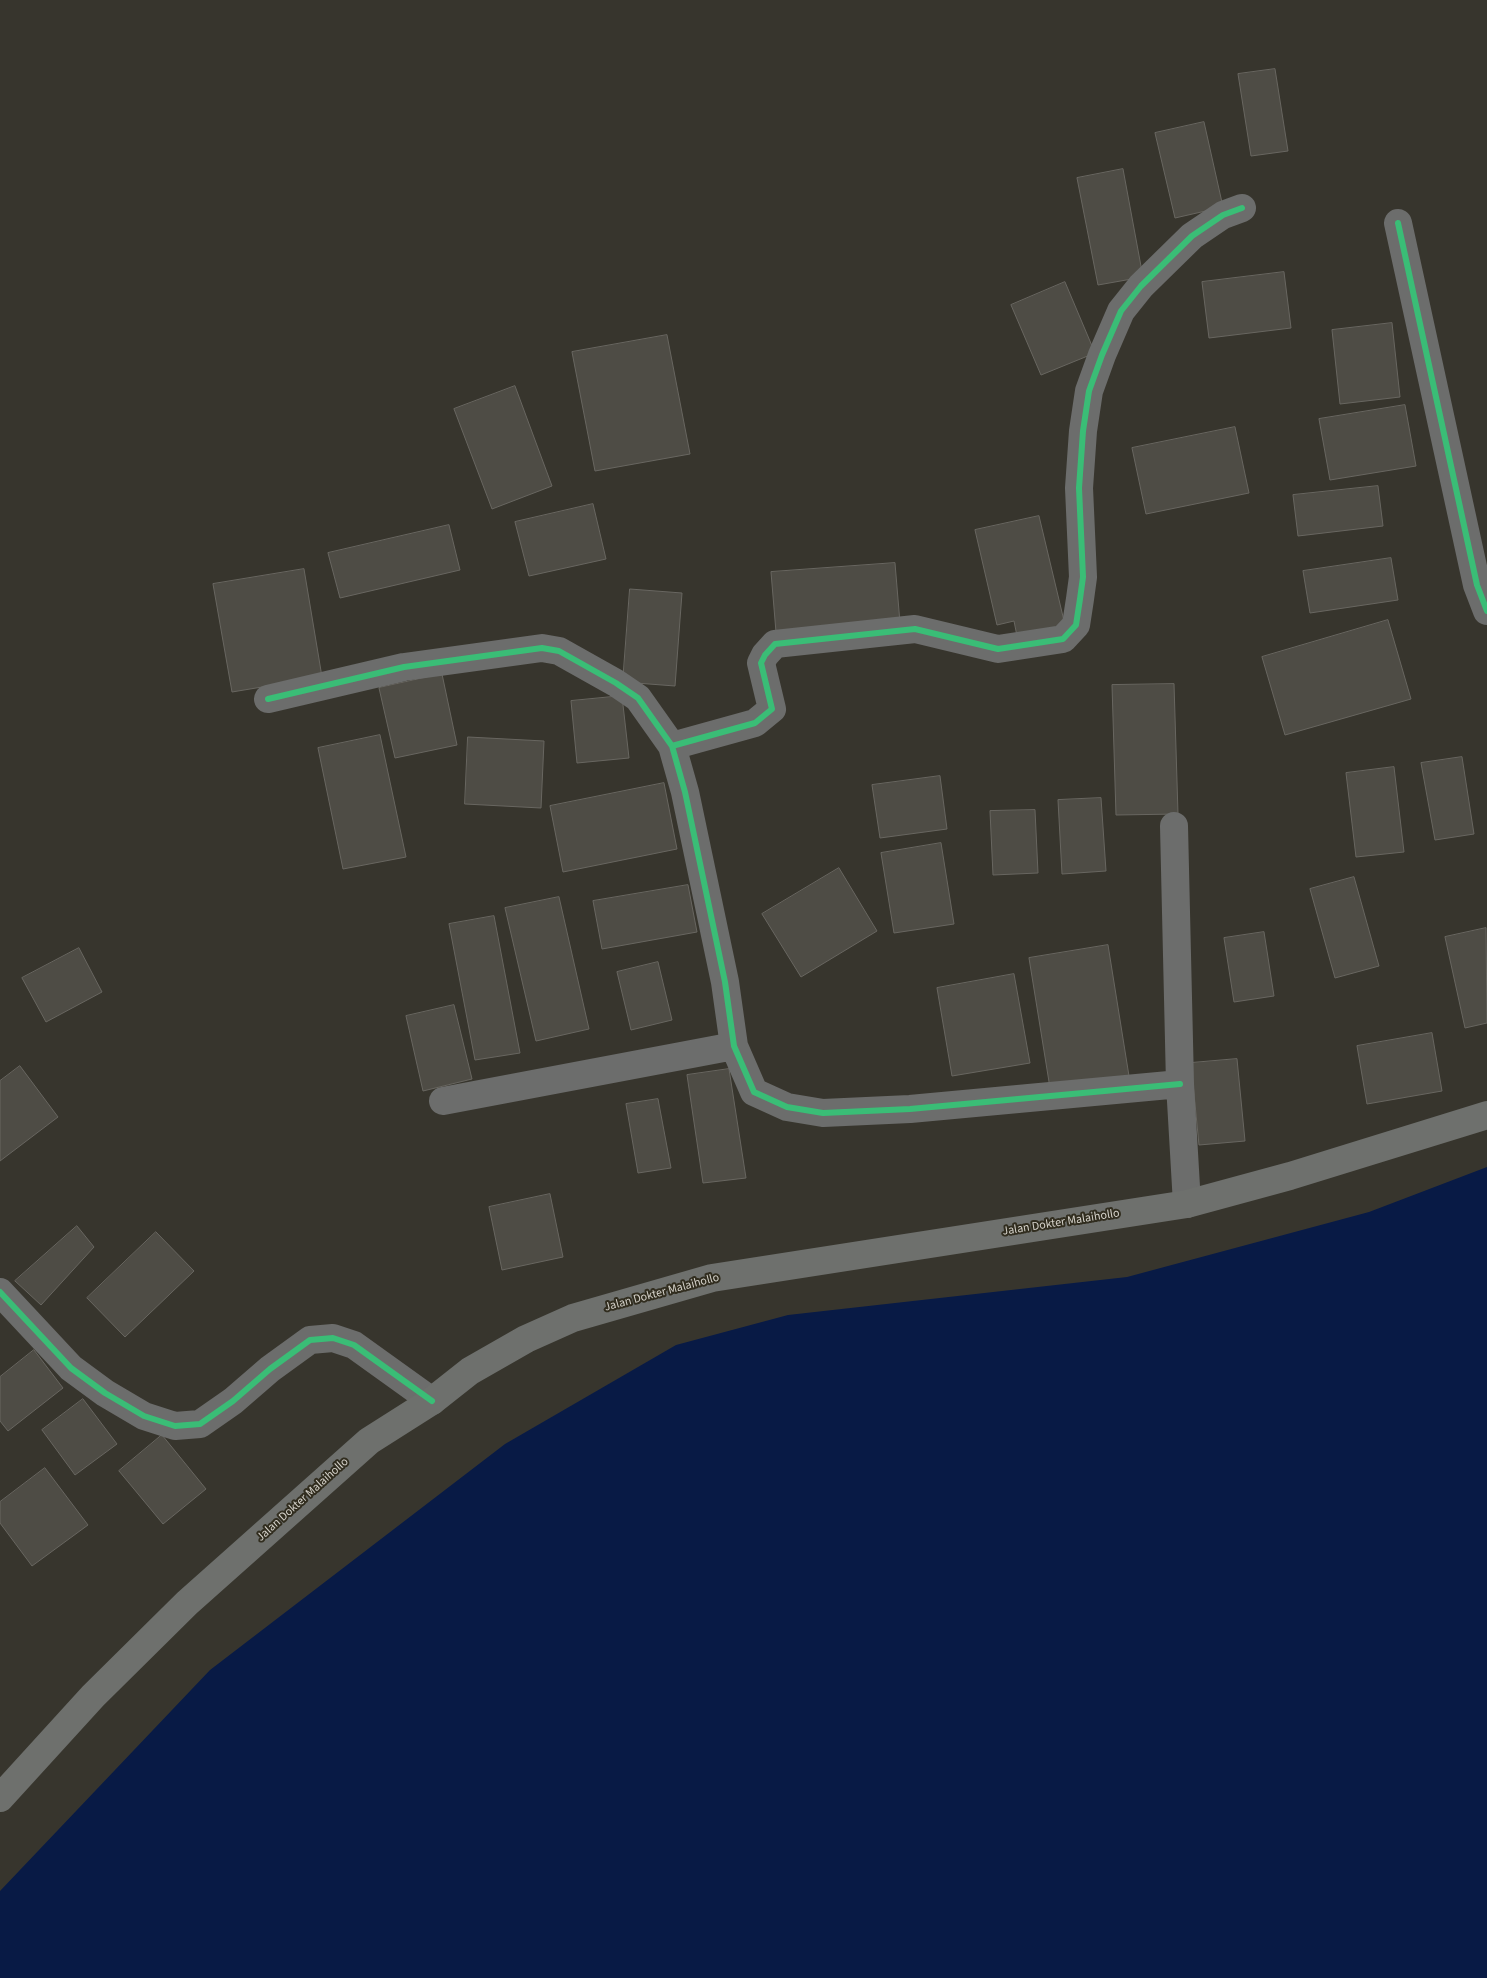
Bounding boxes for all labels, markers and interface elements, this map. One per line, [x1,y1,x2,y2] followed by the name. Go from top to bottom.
[1001,1207,1121,1239] street label: Jalan Dokter Malaihollo
[603,1271,721,1315] street label: Jalan Dokter Malaihollo
[254,1455,352,1545] street label: Jalan Dokter Malaihollo

